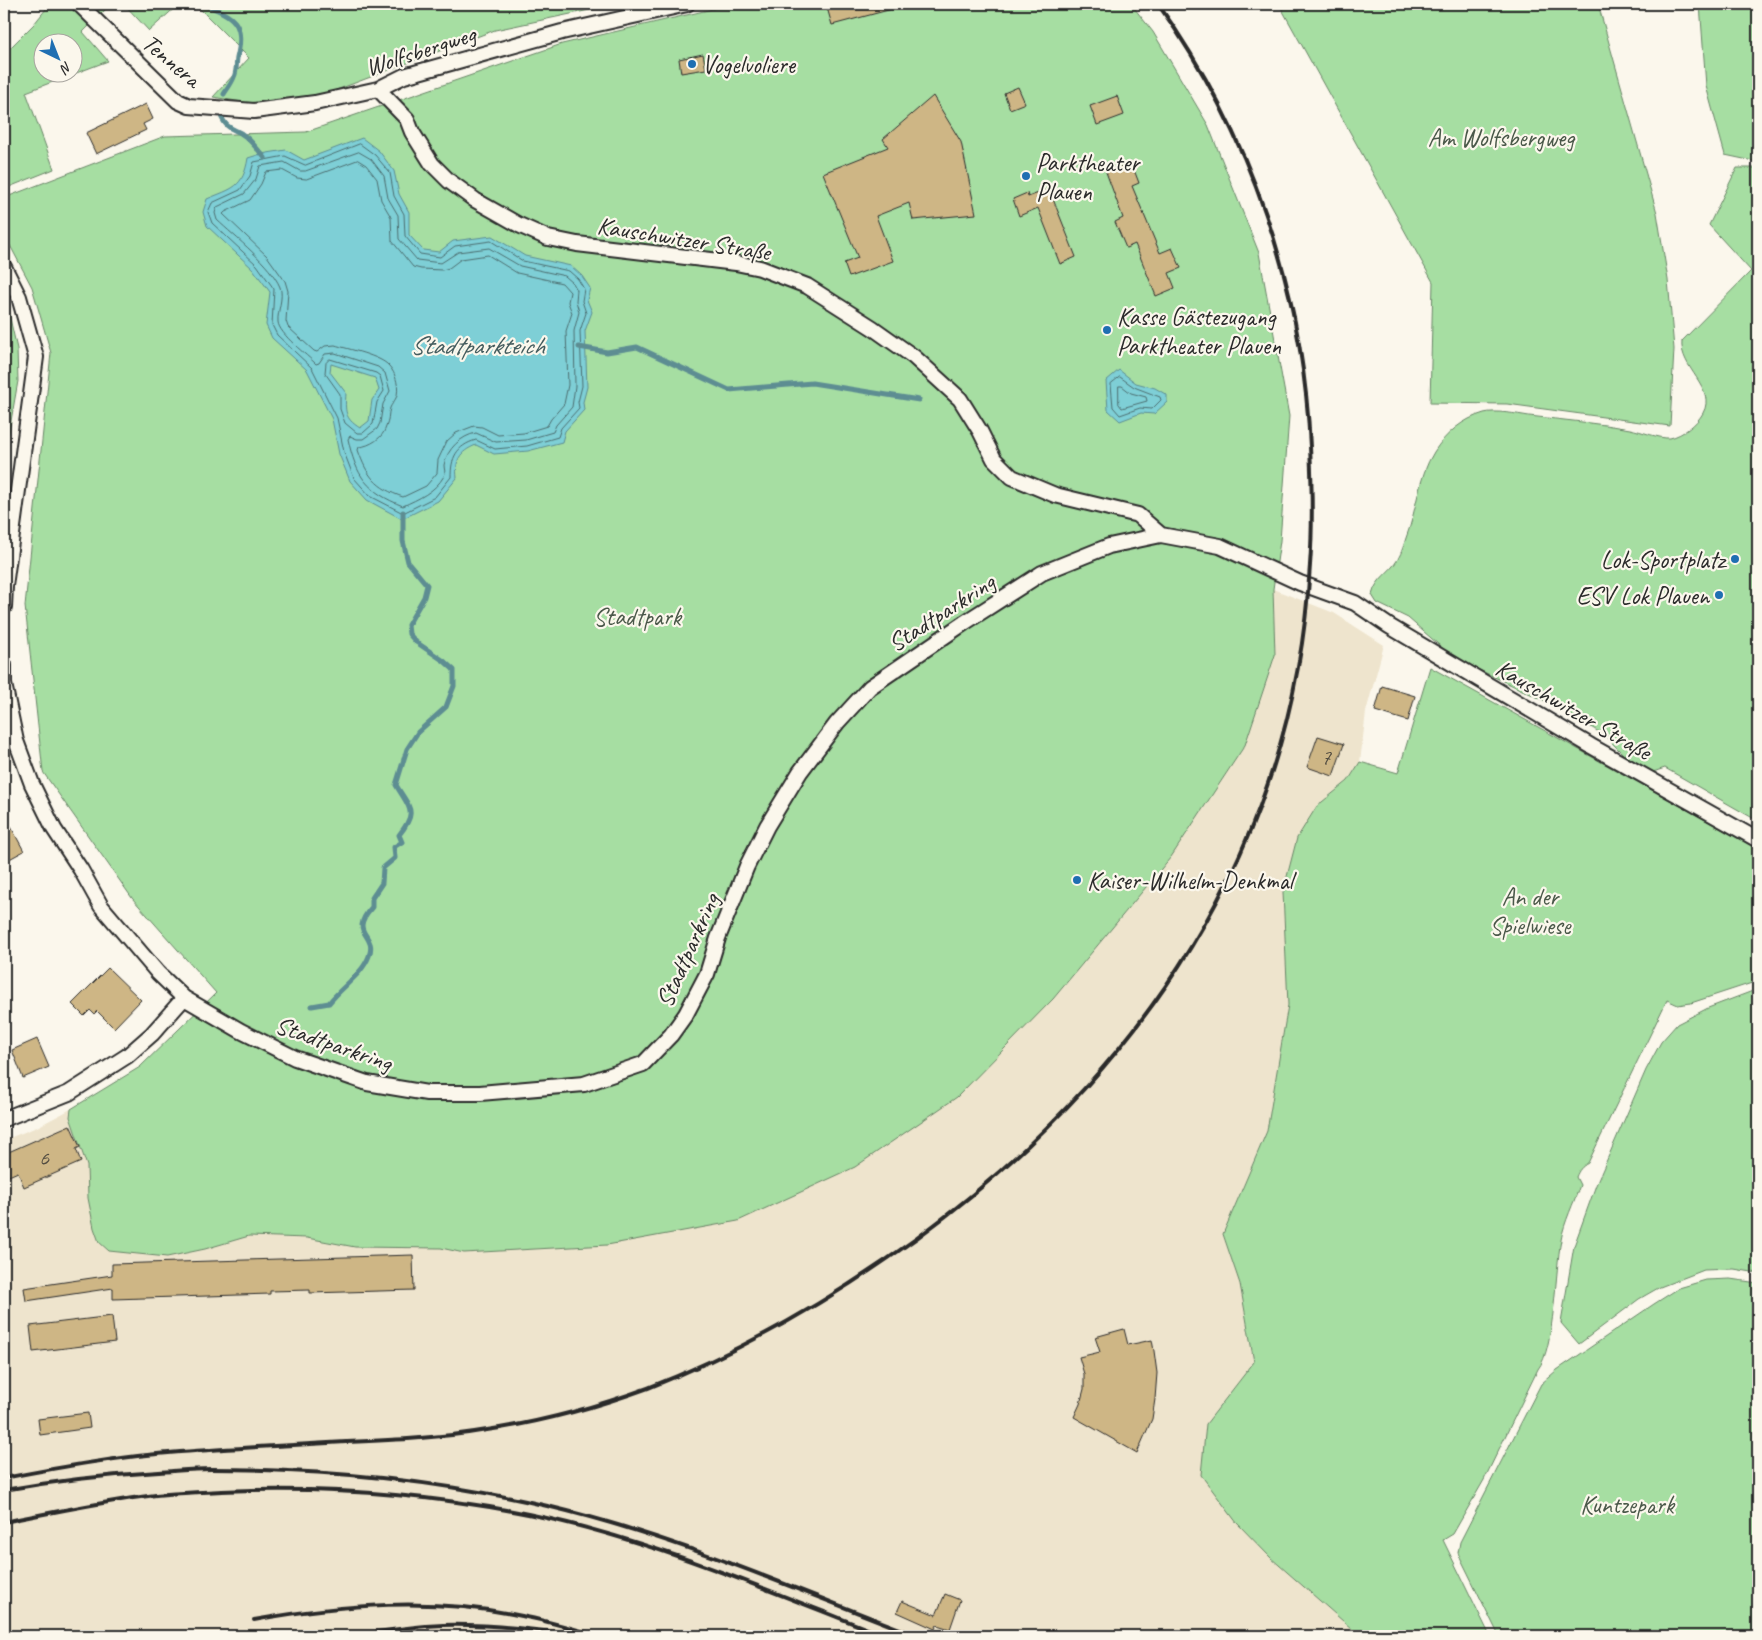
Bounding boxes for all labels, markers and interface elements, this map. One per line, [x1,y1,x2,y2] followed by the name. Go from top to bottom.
[361,18,481,84] street label: Wolfsbergweg
[135,27,209,96] street label: Tennera
[32,32,82,82] north arrow
[702,49,797,81] place label: Vogelvoliere
[56,58,75,78] text: N
[686,58,698,70] marker: Vogelvoliere
[1428,122,1576,154] park label: Am Wolfsbergweg
[1036,147,1141,208] place label: Parktheater Plauen
[1020,170,1032,182] marker: Parktheater Plauen
[595,210,774,269] street label: Kauschwitzer Straße
[1117,301,1282,362] place label: Kasse Gästezugang Parktheater Plauen
[1101,324,1113,336] marker: Kasse Gästezugang Parktheater Plauen
[410,329,546,362] water label: Stadtparkteich
[1601,544,1728,576] place label: Lok-Sportplatz
[1729,553,1741,565] marker: Lok-Sportplatz
[882,565,1003,659] street label: Stadtparkring
[1576,580,1711,612] place label: ESV Lok Plauen
[1713,589,1725,601] marker: ESV Lok Plauen
[593,601,683,633] park label: Stadtpark
[1490,652,1659,768] street label: Kauschwitzer Straße
[1321,743,1332,771] house number: 7
[1087,865,1298,897] place label: Kaiser-Wilhelm-Denkmal
[1071,874,1083,886] marker: Kaiser-Wilhelm-Denkmal
[1489,881,1572,942] park label: An der Spielwiese
[649,887,728,1012] street label: Stadtparkring
[271,1009,398,1080] street label: Stadtparkring
[39,1144,50,1172] house number: 6
[1580,1489,1676,1521] park label: Kuntzepark

